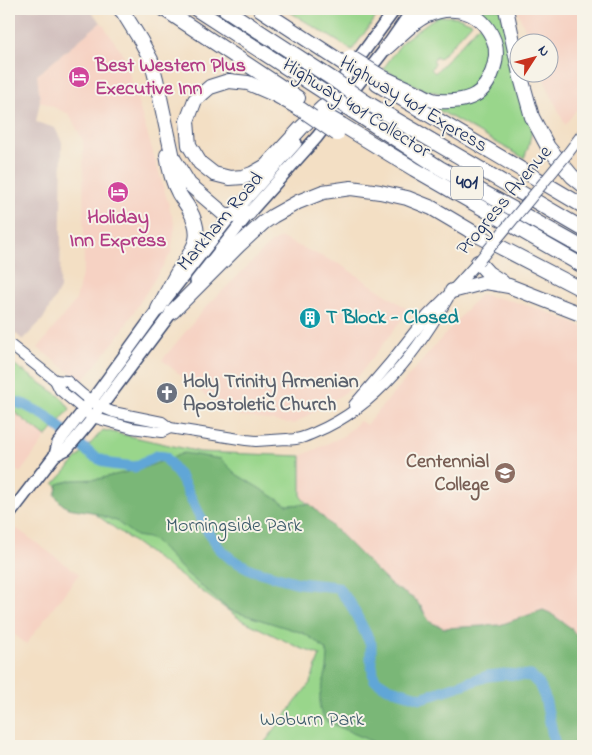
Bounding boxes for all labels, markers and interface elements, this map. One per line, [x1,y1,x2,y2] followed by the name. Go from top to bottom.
[510,32,560,82] north arrow
[532,41,555,61] text: N
[333,49,493,162] street label: Highway 401 Express
[94,52,246,104] place label: Best Western Plus Executive Inn
[276,52,436,168] street label: Highway 401 Collector
[67,65,91,89] hotel icon: Best Western Plus Executive Inn
[450,139,561,263] street label: Progress Avenue
[171,166,271,278] street label: Markham Road
[451,167,483,200] road number: 401
[106,180,130,204] hotel icon: Holiday Inn Express
[70,204,166,256] place label: Holiday Inn Express
[326,304,459,333] place label: T Block - Closed
[298,306,322,330] building icon: T Block - Closed
[183,368,359,420] place label: Holy Trinity Armenian Apostoletic Church
[155,381,179,405] church icon: Holy Trinity Armenian Apostoletic Church
[406,448,490,501] place label: Centennial College
[493,461,517,485] school or university icon: Centennial College
[166,512,302,542] park label: Morningside Park
[260,706,364,735] park label: Woburn Park

